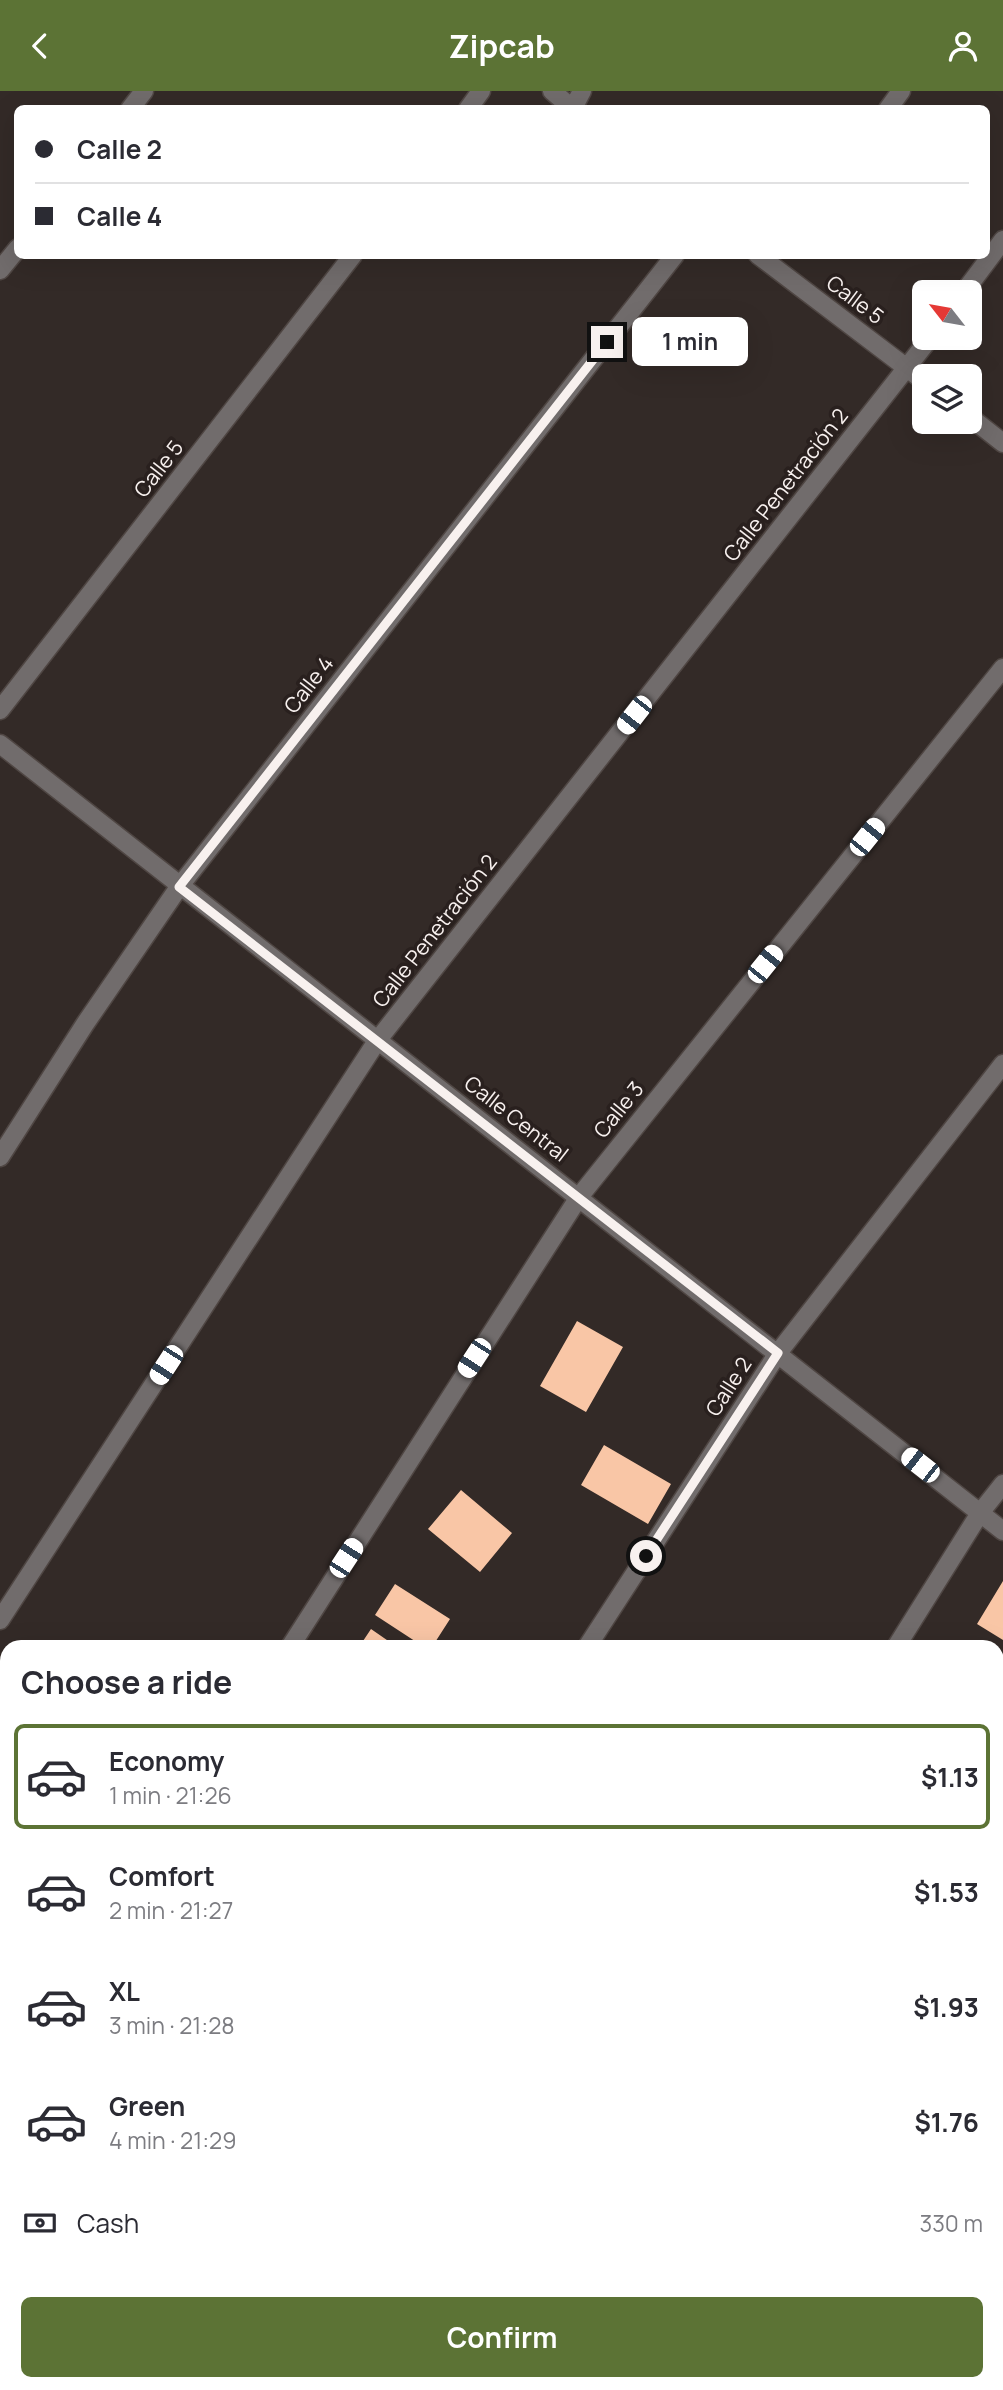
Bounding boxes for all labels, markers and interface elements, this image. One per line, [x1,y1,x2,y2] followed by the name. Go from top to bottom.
[448,24,555,68] text: Zipcab
[21,27,59,65] icon: back
[944,27,982,65] icon: person
[77,131,162,167] text: Calle 2
[77,198,162,234] text: Calle 4
[821,268,890,330] street label: Calle 5
[912,280,982,350] north arrow
[912,280,982,434] map controls
[632,317,747,367] callout: 1 min
[662,325,718,357] text: 1 min
[591,326,623,358] route end
[912,364,982,434] button: layers
[717,402,854,567] street label: Calle Penetración 2
[127,434,189,503] street label: Calle 5
[277,650,339,719] street label: Calle 4
[613,692,656,738] car
[846,814,889,860] car
[366,848,503,1013] street label: Calle Penetración 2
[744,941,787,987] car
[459,1069,574,1168] street label: Calle Central
[587,1075,649,1143] street label: Calle 3
[454,1335,495,1381] car
[146,1342,187,1388] car
[699,1352,758,1421] street label: Calle 2
[897,1444,944,1486] car
[326,1535,367,1581] car
[630,1540,662,1572] route start
[21,1660,232,1704] text: Choose a ride
[109,1743,224,1779] text: Economy
[25,1745,88,1808] icon: car
[921,1759,979,1795] text: $1.13
[109,1779,232,1811] text: 1 min · 21:26
[109,1858,215,1894] text: Comfort
[25,1860,88,1923] icon: car
[914,1874,979,1910] text: $1.53
[109,1894,233,1926] text: 2 min · 21:27
[109,1973,140,2009] text: XL
[25,1975,88,2038] icon: car
[913,1989,979,2025] text: $1.93
[109,2009,235,2041] text: 3 min · 21:28
[109,2088,185,2124] text: Green
[25,2090,88,2153] icon: car
[914,2104,979,2140] text: $1.76
[109,2124,236,2156] text: 4 min · 21:29
[21,2204,59,2242] icon: cash
[77,2205,139,2241] text: Cash
[919,2207,983,2239] text: 330 m
[21,2297,983,2377] button: Confirm

